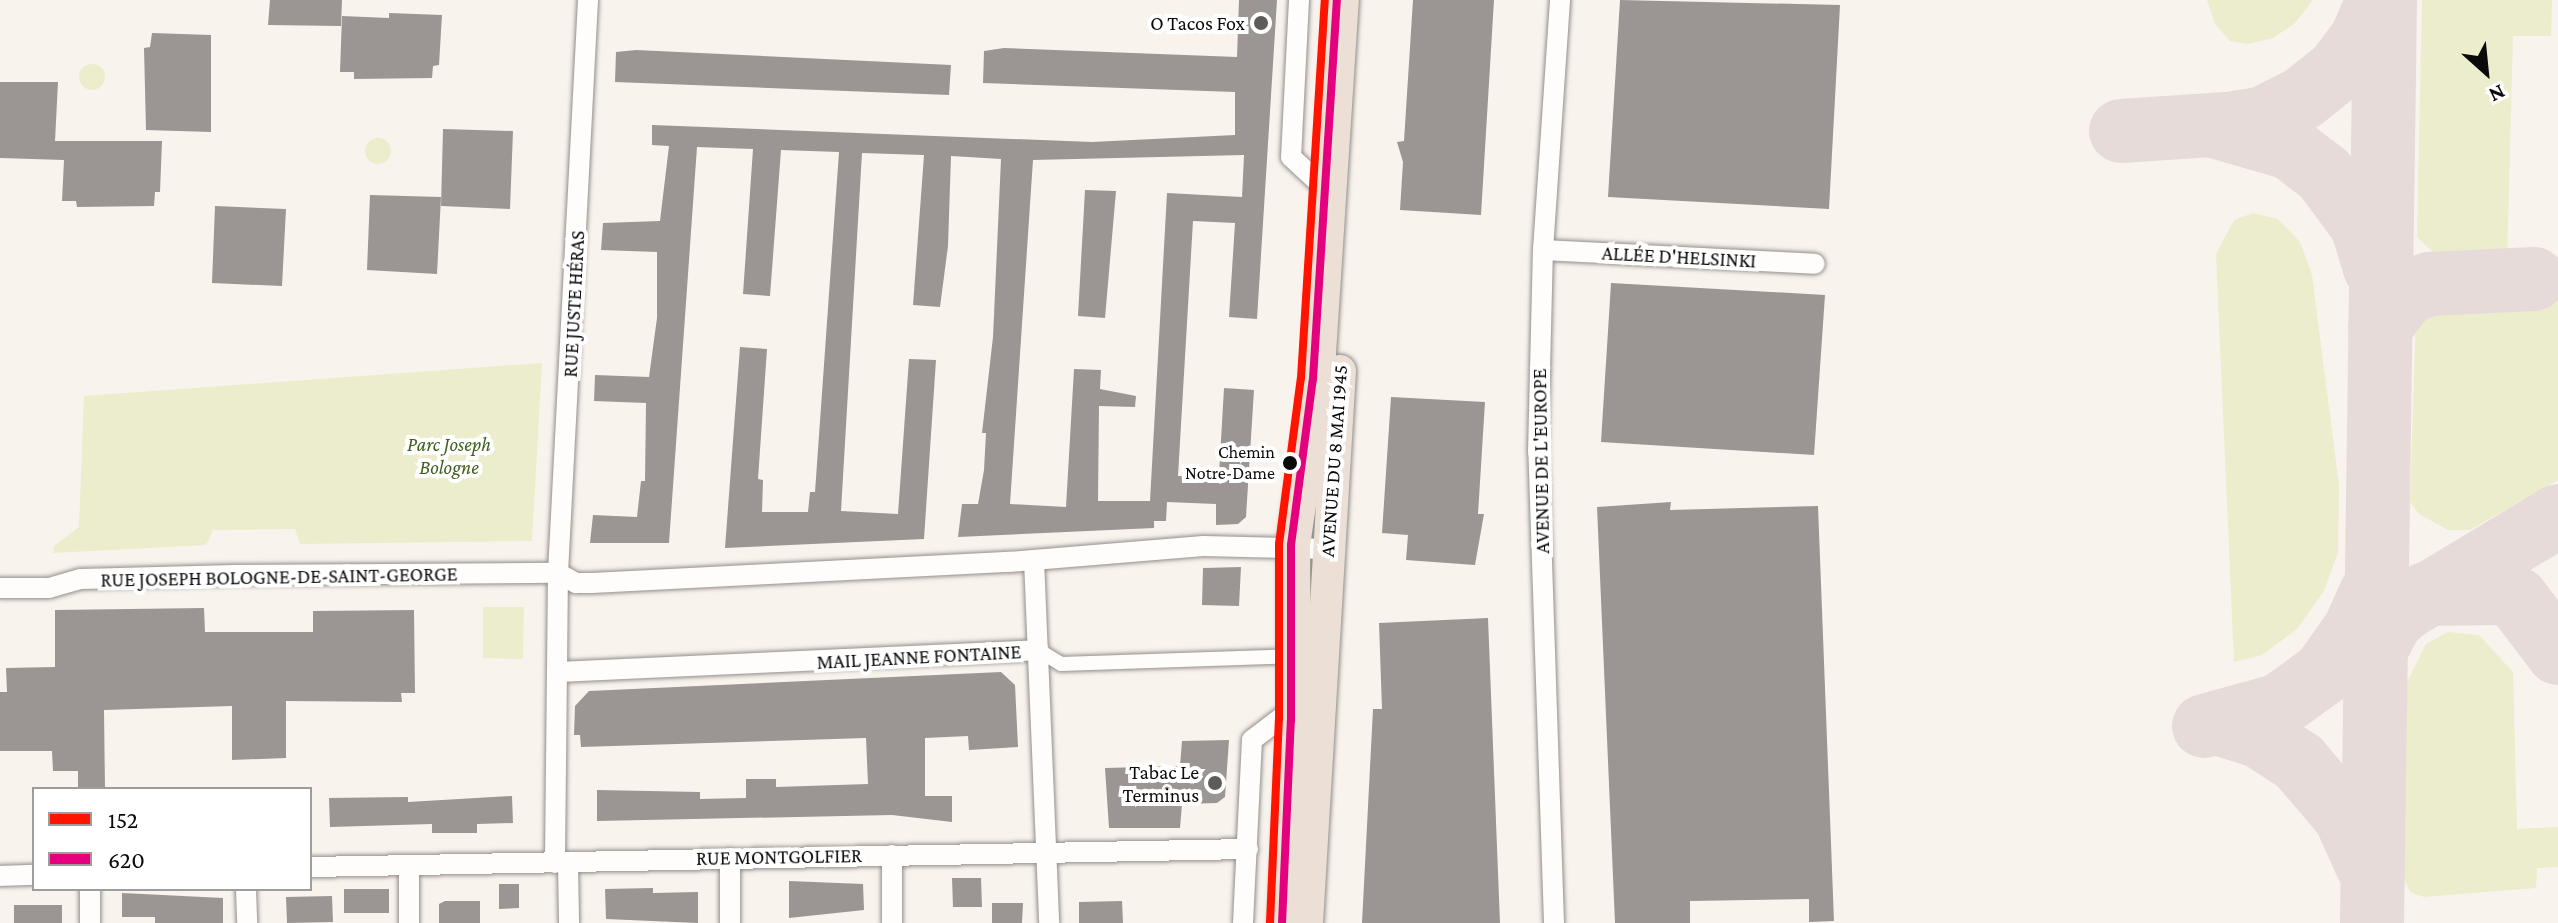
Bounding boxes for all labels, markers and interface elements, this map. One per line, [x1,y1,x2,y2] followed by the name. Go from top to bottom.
[1150,11,1245,35] place label: O Tacos Fox
[1252,14,1270,32] marker: O Tacos Fox
[2446,32,2526,112] north arrow
[2485,79,2509,108] text: N
[558,230,590,378] street label: RUE JUSTE HÉRAS
[1601,241,1757,273] street label: ALLÉE D'HELSINKI
[1315,364,1353,558] street label: AVENUE DU 8 MAI 1945
[1527,368,1555,554] street label: AVENUE DE L'EUROPE
[407,432,491,479] park label: Parc Joseph Bologne
[1185,442,1275,484] place label: Chemin Notre-Dame
[1282,455,1298,471] marker: Chemin Notre-Dame
[100,562,458,592] street label: RUE JOSEPH BOLOGNE-DE-SAINT-GEORGE
[816,640,1022,674] street label: MAIL JEANNE FONTAINE
[1122,760,1199,807] place label: Tabac Le Terminus
[1206,774,1224,792] marker: Tabac Le Terminus
[32,787,312,891] legend
[108,806,138,833] text: 152
[696,844,862,870] street label: RUE MONTGOLFIER
[108,846,145,873] text: 620

